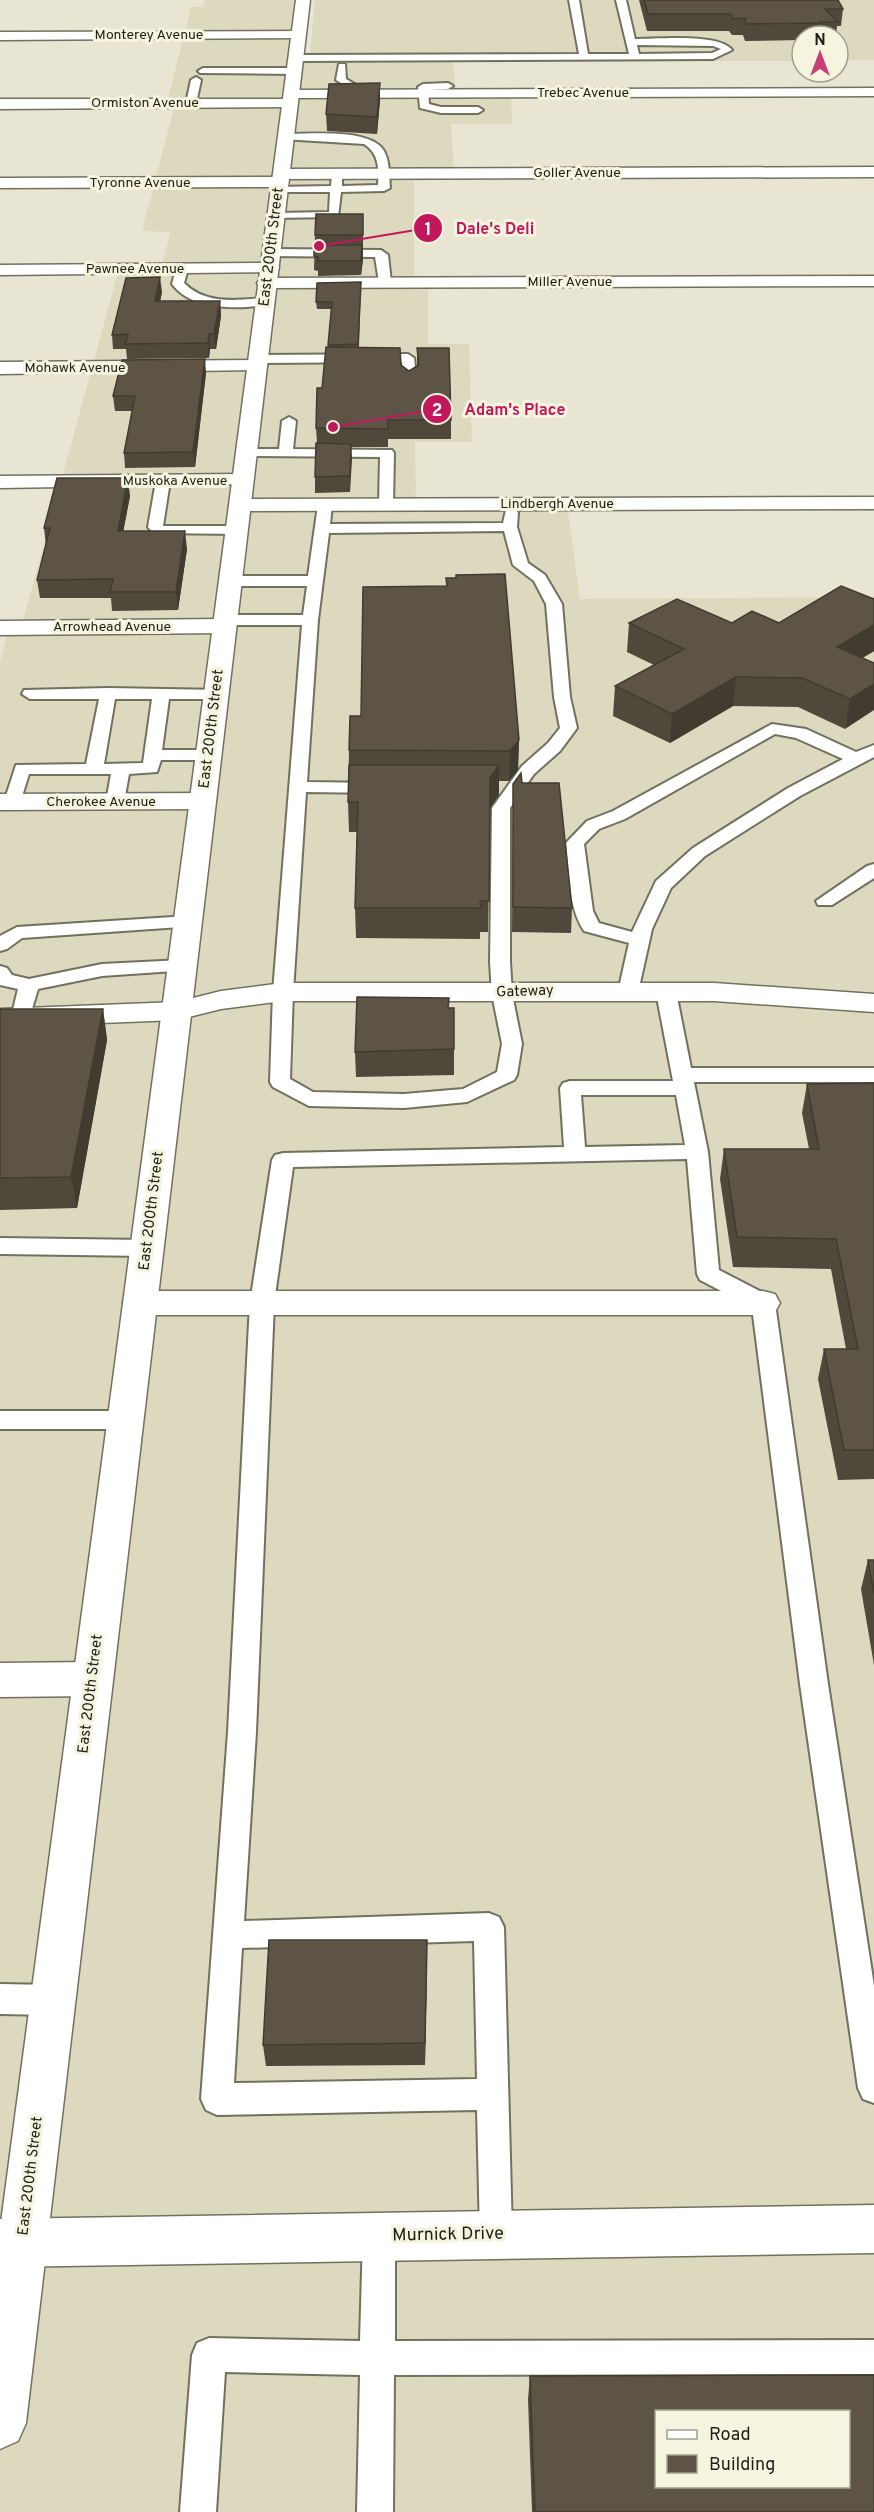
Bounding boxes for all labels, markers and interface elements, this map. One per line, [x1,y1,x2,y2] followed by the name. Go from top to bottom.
[790,24,850,84] north arrow
[95,27,203,44] street label: Monterey Avenue
[814,31,826,51] text: N
[537,85,629,102] street label: Trebec Avenue
[91,95,199,112] street label: Ormiston Avenue
[533,165,621,182] street label: Goller Avenue
[89,175,191,192] street label: Tyronne Avenue
[255,186,289,308] street label: East 200th Street
[413,211,546,245] callout: Dale's Deli
[424,219,432,242] text: 1
[456,220,534,240] text: Dale's Deli
[86,261,184,278] street label: Pawnee Avenue
[528,274,612,291] street label: Miller Avenue
[24,360,126,377] street label: Mohawk Avenue
[422,392,577,426] callout: Adam's Place
[431,400,443,423] text: 2
[465,401,565,421] text: Adam's Place
[123,473,227,490] street label: Muskoka Avenue
[500,496,614,513] street label: Lindbergh Avenue
[53,619,171,636] street label: Arrowhead Avenue
[195,668,229,790] street label: East 200th Street
[46,794,156,811] street label: Cherokee Avenue
[496,981,554,1003] street label: Gateway
[135,1150,169,1272] street label: East 200th Street
[74,1633,108,1755] street label: East 200th Street
[14,2115,48,2237] street label: East 200th Street
[392,2223,504,2247] street label: Murnick Drive
[655,2410,850,2488] legend
[709,2424,751,2447] text: Road
[709,2454,775,2477] text: Building

